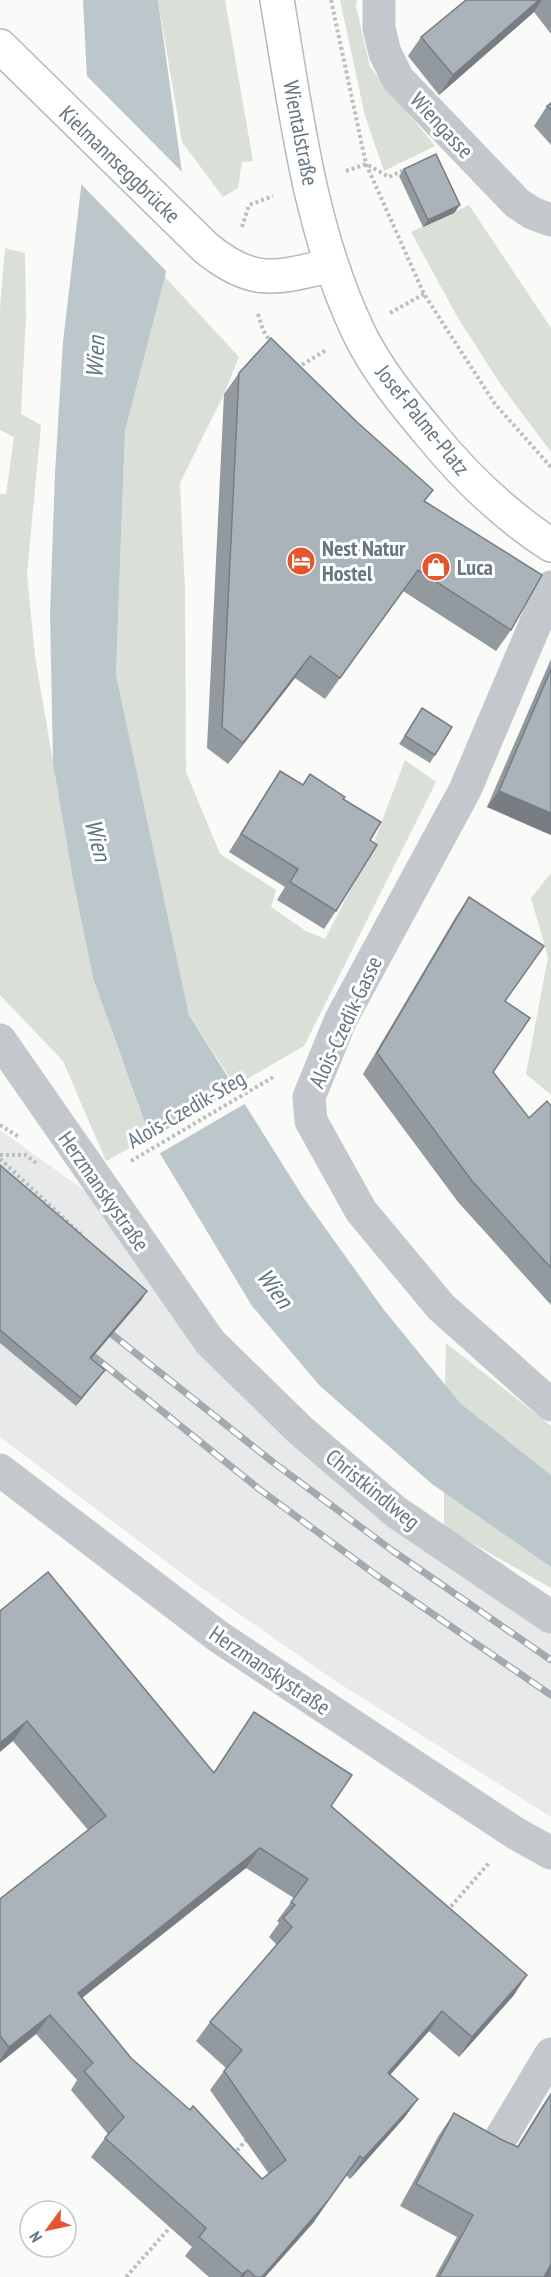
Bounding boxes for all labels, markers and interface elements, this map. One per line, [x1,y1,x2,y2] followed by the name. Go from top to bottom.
[277,78,325,188] street label: Wientalstraße
[404,86,480,164] street label: Wiengasse
[53,99,187,229] street label: Kielmannseggbrücke
[78,334,112,379] water label: Wien
[369,358,476,481] street label: Josef-Palme-Platz
[322,534,406,587] place label: Nest Natur Hostel
[285,545,317,577] hotel icon: Nest Natur Hostel
[420,551,452,583] shop icon: Luca
[457,553,493,581] place label: Luca
[78,816,119,866] water label: Wien
[302,952,388,1092] street label: Alois-Czedik-Gasse
[122,1064,250,1154] street label: Alois-Czedik-Steg
[52,1126,156,1256] street label: Herzmanskystraße
[250,1262,301,1315] water label: Wien
[320,1443,426,1535] street label: Christkindlweg
[204,1619,336,1721] street label: Herzmanskystraße
[18,2199,78,2259] north arrow
[25,2228,46,2246] text: N

